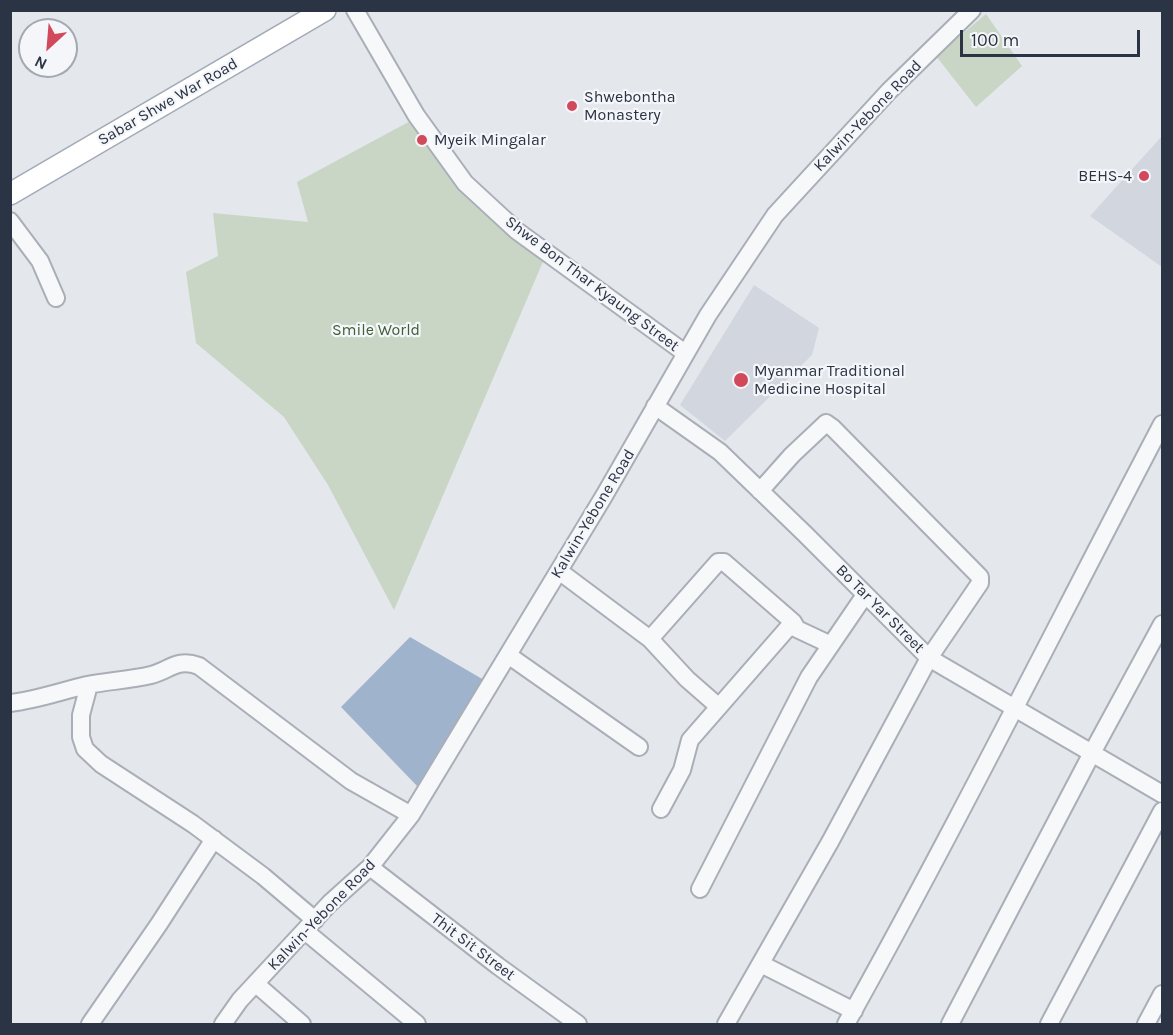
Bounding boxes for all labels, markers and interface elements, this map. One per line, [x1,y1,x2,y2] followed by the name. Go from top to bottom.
[18,18,78,78] north arrow
[963,18,1143,56] scale bar
[971,29,1019,51] text: 100 m
[31,52,50,74] text: N
[95,54,241,150] street label: Sabar Shwe War Road
[810,56,926,176] street label: Kalwin-Yebone Road
[584,87,675,125] place label: Shwebontha Monastery
[565,99,579,113] marker: Shwebontha Monastery
[434,130,546,150] place label: Myeik Mingalar
[415,133,429,147] marker: Myeik Mingalar
[1078,166,1132,186] place label: BEHS-4
[1137,169,1151,183] marker: BEHS-4
[501,212,683,356] street label: Shwe Bon Thar Kyaung Street
[332,320,420,340] park label: Smile World
[754,361,905,399] place label: Myanmar Traditional Medicine Hospital
[732,371,750,389] marker: Myanmar Traditional Medicine Hospital
[547,446,639,582] street label: Kalwin-Yebone Road
[832,561,928,657] street label: Bo Tar Yar Street
[264,855,380,975] street label: Kalwin-Yebone Road
[427,909,519,985] street label: Thit Sit Street

